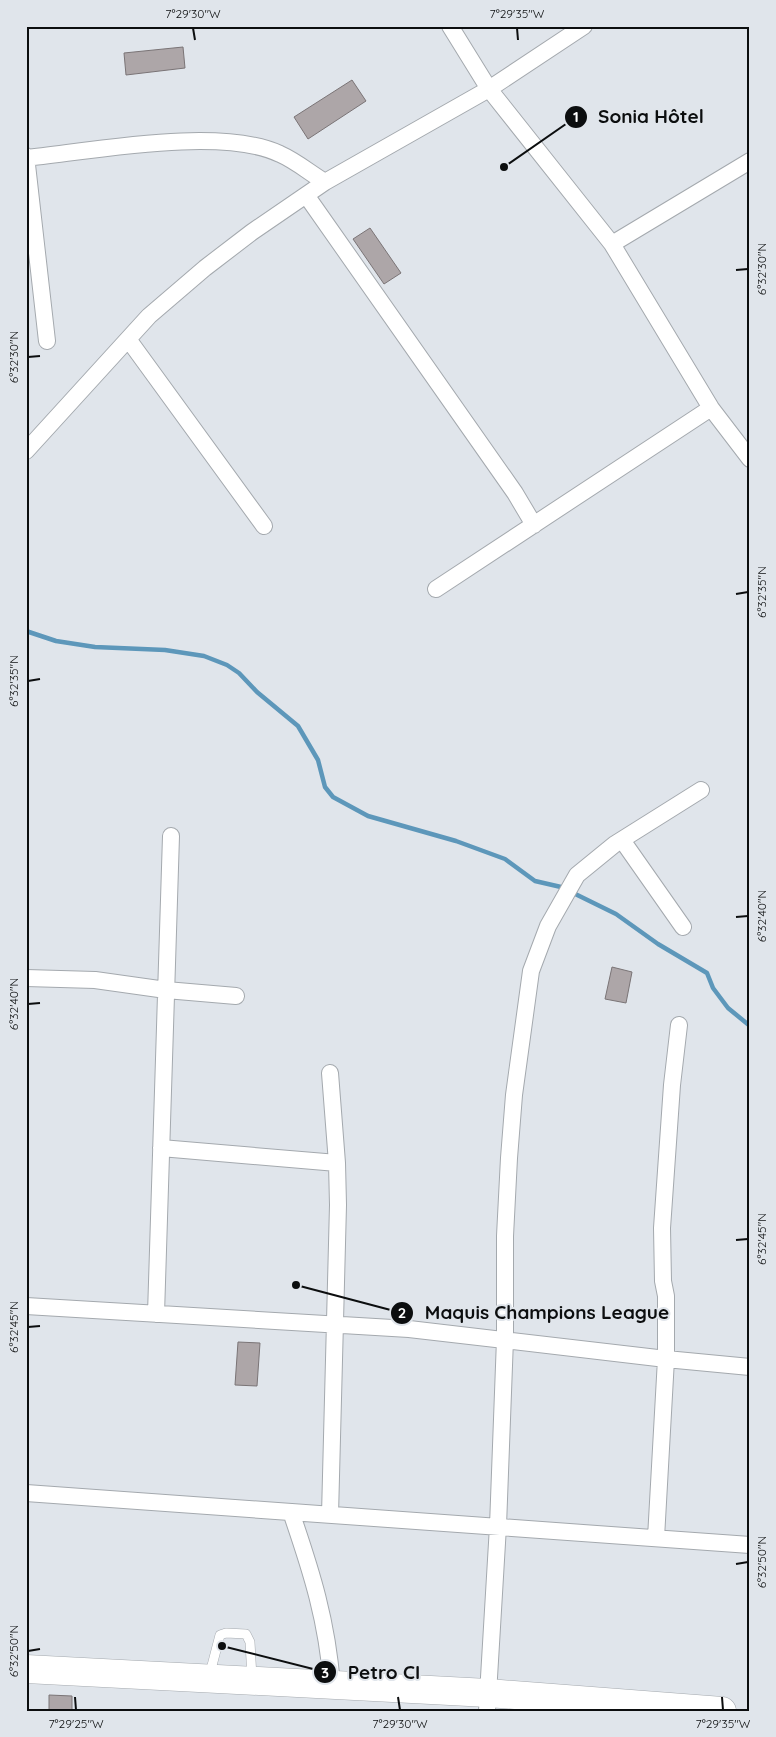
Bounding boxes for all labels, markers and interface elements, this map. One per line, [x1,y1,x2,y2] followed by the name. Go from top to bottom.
[165,6,221,21] text: 7°29'30"W
[490,6,545,21] text: 7°29'35"W
[563,100,714,134] callout: Sonia Hôtel
[598,104,704,128] text: Sonia Hôtel
[573,107,579,126] text: 1
[754,243,769,295] text: 6°32'30"N
[6,331,21,383] text: 6°32'30"N
[754,566,769,618] text: 6°32'35"N
[6,655,21,707] text: 6°32'35"N
[754,890,769,942] text: 6°32'40"N
[6,978,21,1030] text: 6°32'40"N
[754,1213,769,1265] text: 6°32'45"N
[390,1296,679,1330] callout: Maquis Champions League
[425,1300,669,1324] text: Maquis Champions League
[6,1301,21,1353] text: 6°32'45"N
[398,1303,406,1322] text: 2
[754,1536,769,1588] text: 6°32'50"N
[6,1625,21,1677] text: 6°32'50"N
[313,1655,430,1689] callout: Petro CI
[348,1660,420,1684] text: Petro CI
[321,1663,329,1682] text: 3
[48,1716,104,1731] text: 7°29'25"W
[372,1716,428,1731] text: 7°29'30"W
[696,1716,751,1731] text: 7°29'35"W

